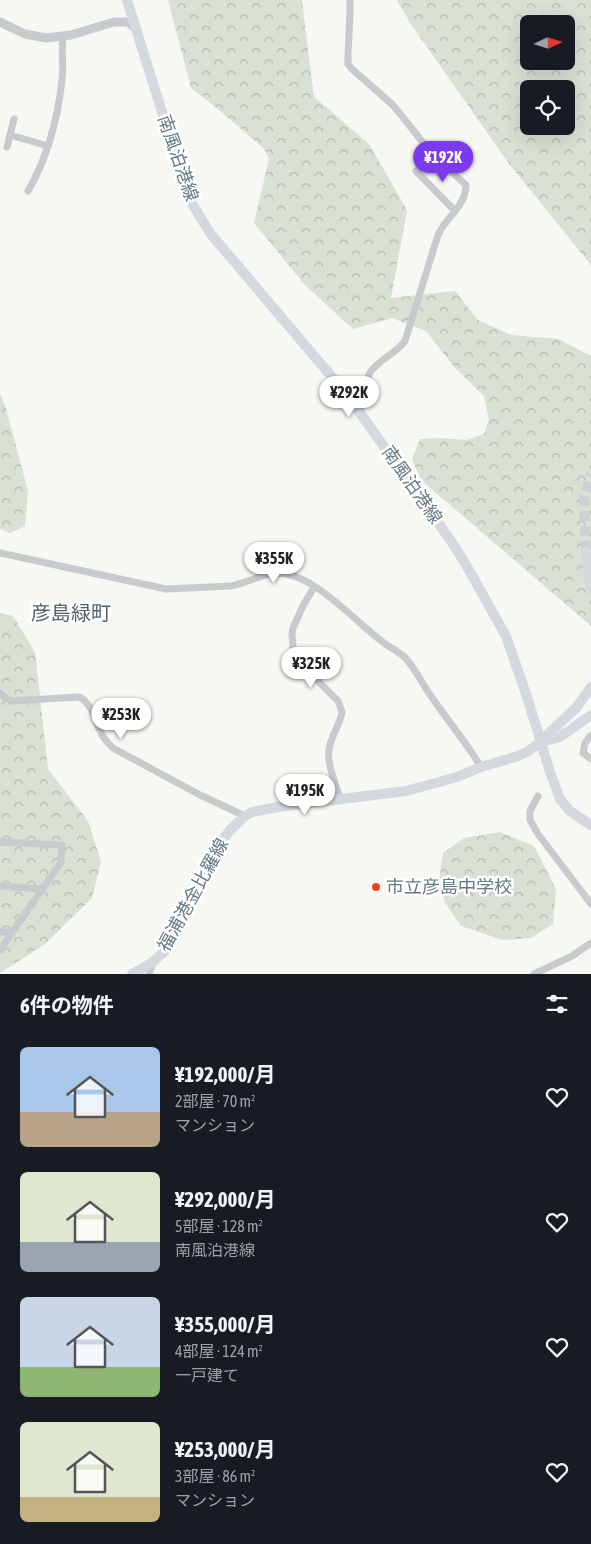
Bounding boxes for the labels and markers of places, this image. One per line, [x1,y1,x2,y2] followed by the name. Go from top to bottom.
[408,140,478,183] pin: ¥192K
[314,376,384,418] pin: ¥292K
[239,542,309,584] pin: ¥355K
[276,646,346,689] pin: ¥325K
[86,698,156,740] pin: ¥253K
[270,774,340,816] pin: ¥195K
[386,876,512,897] place label: 市立彦島中学校
[370,881,382,893] marker: 市立彦島中学校

